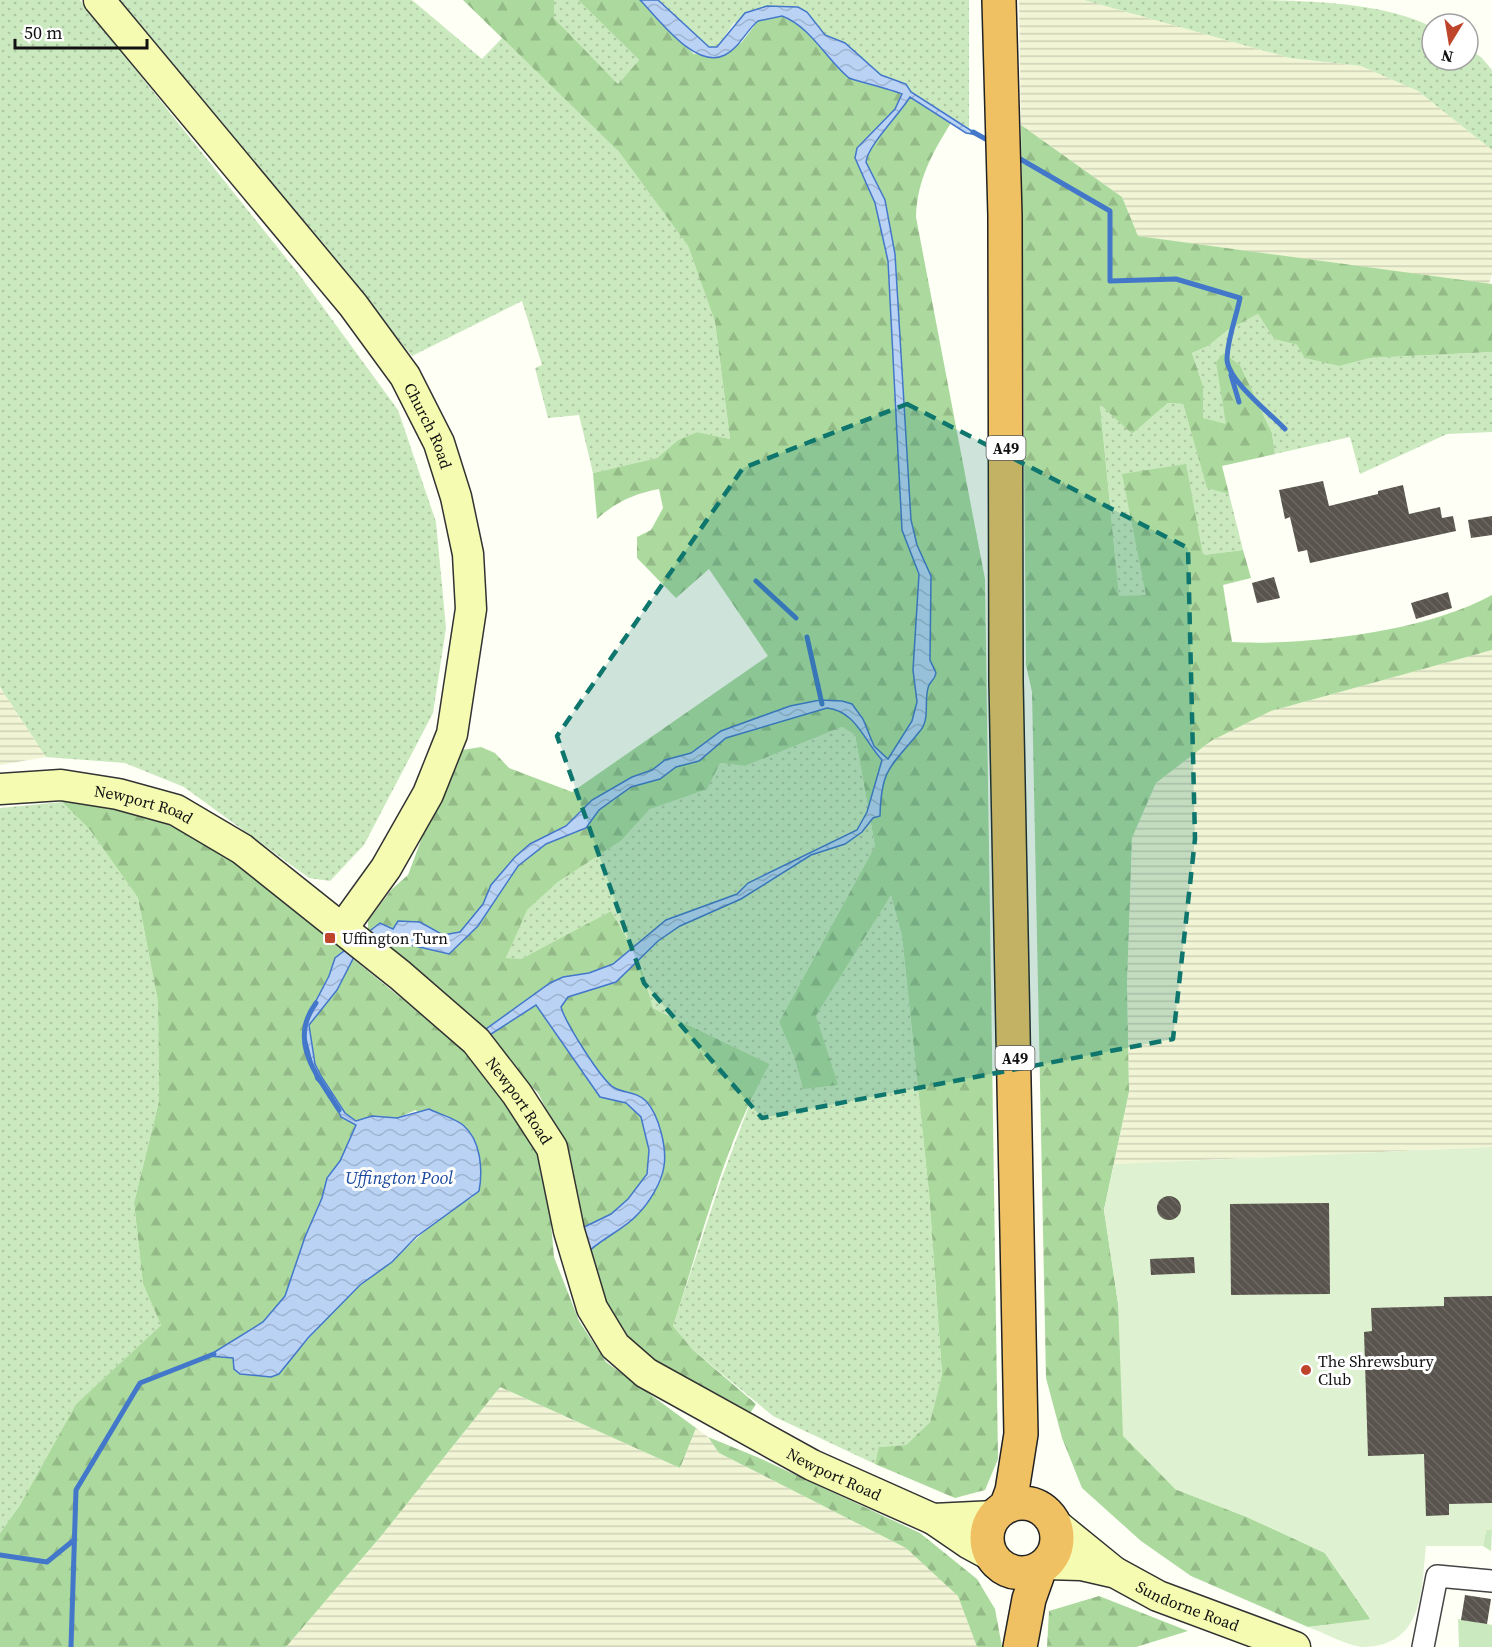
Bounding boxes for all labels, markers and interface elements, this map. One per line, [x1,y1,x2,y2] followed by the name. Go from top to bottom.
[15,12,147,50] scale bar
[1420,12,1480,72] north arrow
[24,20,62,45] text: 50 m
[1439,45,1455,69] text: N
[399,379,457,471] street label: Church Road
[986,436,1026,460] road number: A49
[93,779,197,829] street label: Newport Road
[342,927,448,949] place label: Uffington Turn
[323,931,337,945] marker: Uffington Turn
[996,1046,1034,1070] road number: A49
[481,1052,558,1148] street label: Newport Road
[345,1165,453,1190] water label: Uffington Pool
[1318,1350,1435,1390] place label: The Shrewsbury Club
[1299,1363,1313,1377] marker: The Shrewsbury Club
[783,1442,885,1506] street label: Newport Road
[1132,1575,1242,1636] street label: Sundorne Road

